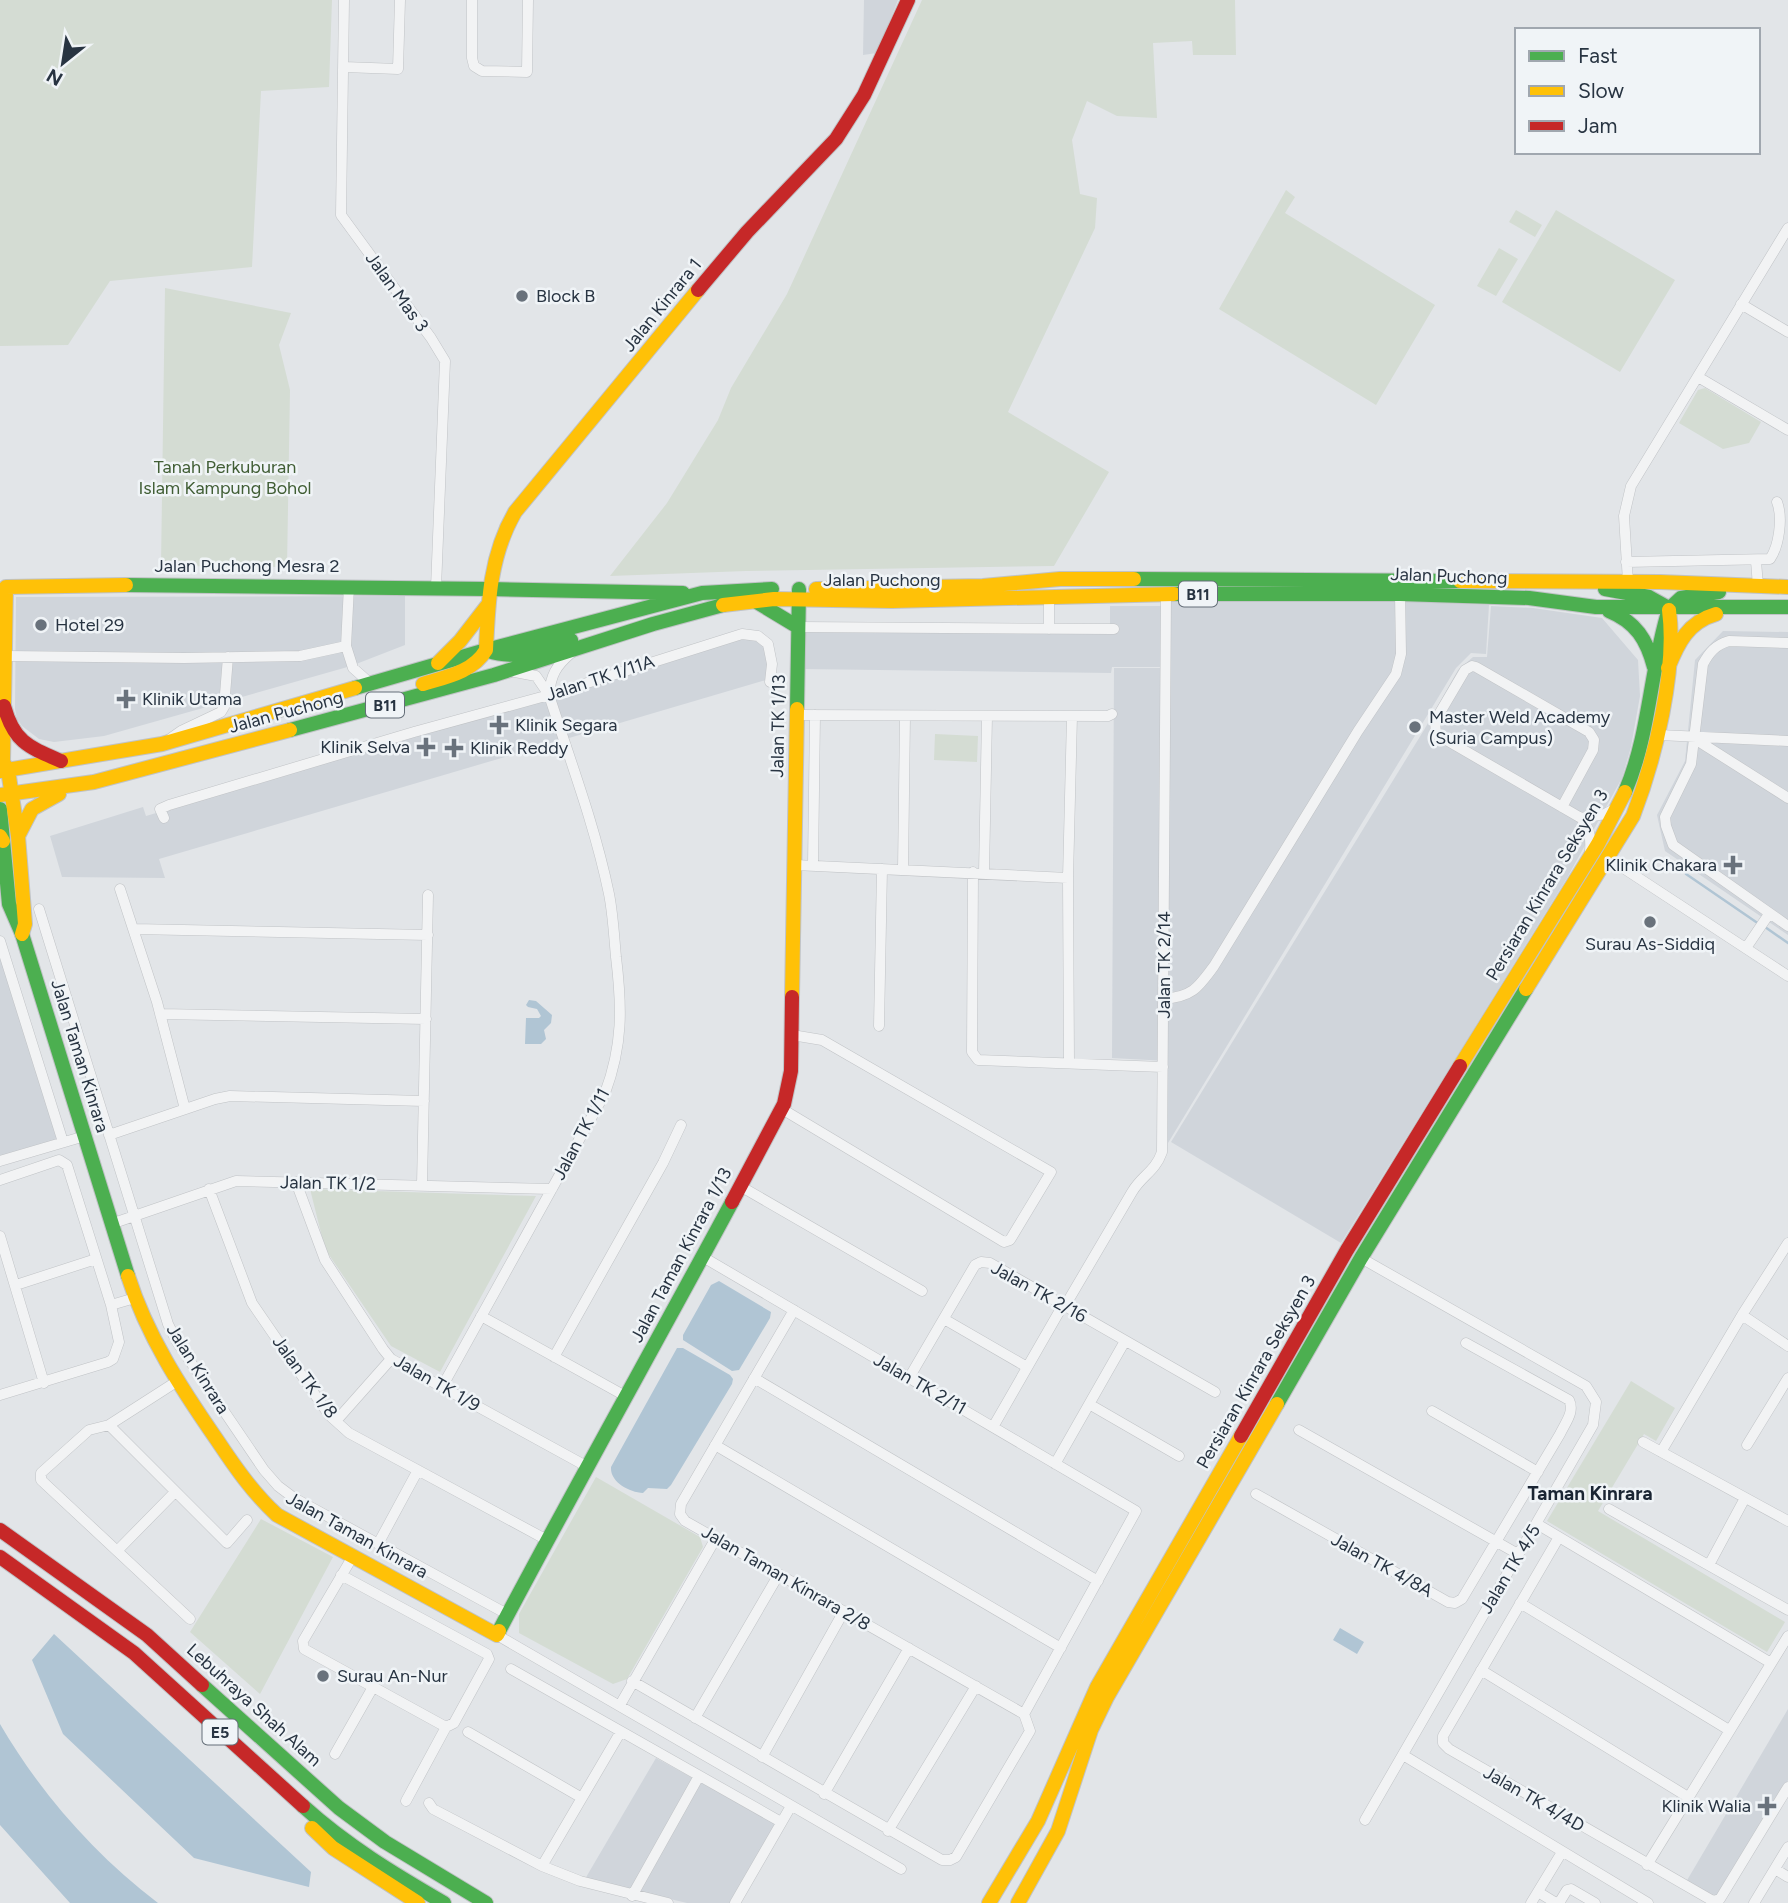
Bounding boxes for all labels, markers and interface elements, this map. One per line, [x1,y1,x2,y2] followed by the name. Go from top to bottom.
[28,28,98,98] north arrow
[1515,28,1760,154] legend
[1578,43,1618,68] text: Fast
[43,64,67,91] text: N
[1578,78,1624,103] text: Slow
[1578,113,1617,138] text: Jam
[361,248,433,336] street label: Jalan Mas 3
[618,254,706,356] street label: Jalan Kinrara 1
[536,285,595,307] place label: Block B
[514,288,530,304] marker: Block B
[138,456,312,499] park label: Tanah Perkuburan Islam Kampung Bohol
[155,555,339,577] street label: Jalan Puchong Mesra 2
[1390,563,1508,589] street label: Jalan Puchong
[823,569,941,591] street label: Jalan Puchong
[1179,582,1217,607] road number: B11
[55,614,124,636] place label: Hotel 29
[33,617,49,633] marker: Hotel 29
[543,650,657,706] street label: Jalan TK 1/11A
[766,674,790,778] street label: Jalan TK 1/13
[226,686,346,738] street label: Jalan Puchong
[142,688,242,710] place label: Klinik Utama
[116,689,136,709] marker: Klinik Utama
[366,692,404,718] road number: B11
[1429,706,1611,749] place label: Master Weld Academy (Suria Campus)
[515,714,617,736] place label: Klinik Segara
[489,715,509,735] marker: Klinik Segara
[1407,719,1423,735] marker: Master Weld Academy (Suria Campus)
[320,736,410,758] place label: Klinik Selva
[416,737,436,757] marker: Klinik Selva
[470,737,569,759] place label: Klinik Reddy
[444,738,464,758] marker: Klinik Reddy
[1481,785,1613,985] street label: Persiaran Kinrara Seksyen 3
[1605,854,1717,876] place label: Klinik Chakara
[1723,855,1743,875] marker: Klinik Chakara
[1153,911,1175,1019] street label: Jalan TK 2/14
[1642,914,1658,930] marker: Surau As-Siddiq
[1585,933,1715,955] place label: Surau As-Siddiq
[46,977,114,1135] street label: Jalan Taman Kinrara
[548,1084,614,1184] street label: Jalan TK 1/11
[626,1164,736,1346] street label: Jalan Taman Kinrara 1/13
[280,1171,376,1195] street label: Jalan TK 1/2
[987,1257,1091,1327] street label: Jalan TK 2/16
[1192,1272,1320,1472] street label: Persiaran Kinrara Seksyen 3
[162,1320,234,1418] street label: Jalan Kinrara
[268,1331,342,1423] street label: Jalan TK 1/8
[390,1349,484,1417] street label: Jalan TK 1/9
[870,1349,970,1419] street label: Jalan TK 2/11
[1527,1482,1653,1505] district label: Taman Kinrara
[282,1487,432,1583] street label: Jalan Taman Kinrara
[1475,1520,1545,1618] street label: Jalan TK 4/5
[698,1521,874,1635] street label: Jalan Taman Kinrara 2/8
[1327,1528,1437,1602] street label: Jalan TK 4/8A
[182,1639,326,1771] street label: Lebuhraya Shah Alam
[337,1665,448,1687] place label: Surau An-Nur
[315,1668,331,1684] marker: Surau An-Nur
[202,1720,238,1744] road number: E5
[1479,1761,1589,1837] street label: Jalan TK 4/4D
[1661,1795,1751,1817] place label: Klinik Walia
[1757,1796,1777,1816] marker: Klinik Walia

